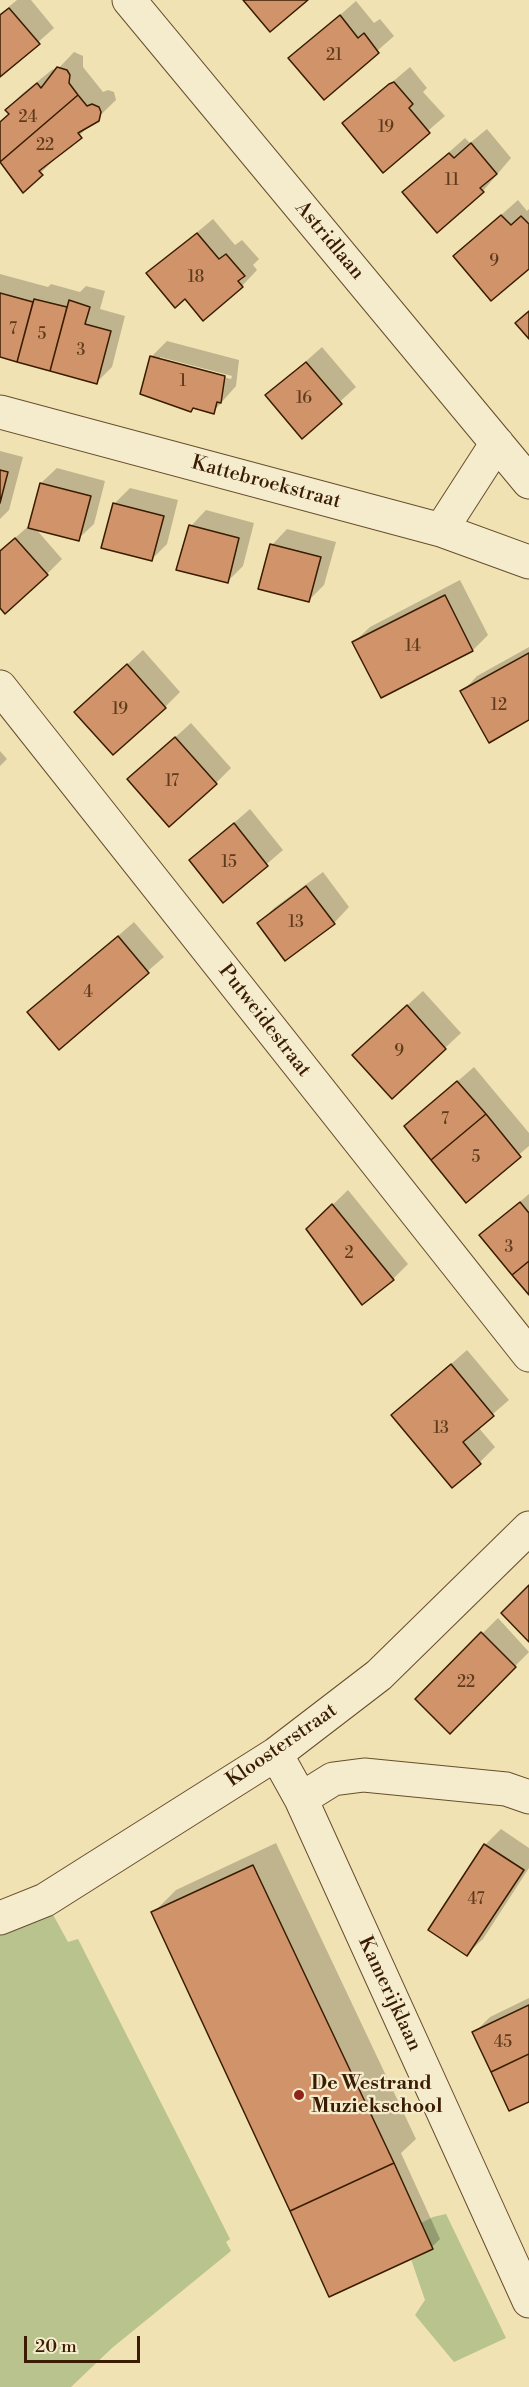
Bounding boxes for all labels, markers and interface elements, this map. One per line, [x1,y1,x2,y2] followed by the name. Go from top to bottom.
[326,46,342,66] house number: 21
[19,108,37,128] house number: 24
[378,118,394,138] house number: 19
[36,136,54,156] house number: 22
[445,171,459,191] house number: 11
[289,197,369,285] street label: Astridlaan
[489,252,499,272] house number: 9
[188,268,204,288] house number: 18
[9,320,17,340] house number: 7
[38,325,46,345] house number: 5
[77,341,85,361] house number: 3
[180,372,186,392] house number: 1
[296,389,312,409] house number: 16
[189,451,343,515] street label: Kattebroekstraat
[405,637,421,657] house number: 14
[491,696,507,716] house number: 12
[112,700,128,720] house number: 19
[165,772,179,792] house number: 17
[221,853,237,873] house number: 15
[288,913,304,933] house number: 13
[213,960,315,1082] street label: Putweidestraat
[83,983,93,1003] house number: 4
[394,1042,404,1062] house number: 9
[441,1110,449,1130] house number: 7
[472,1148,480,1168] house number: 5
[505,1238,513,1258] house number: 3
[344,1244,354,1264] house number: 2
[433,1419,449,1439] house number: 13
[457,1673,475,1693] house number: 22
[222,1699,342,1793] street label: Kloosterstraat
[468,1890,484,1910] house number: 47
[352,1933,426,2055] street label: Kamerijklaan
[494,2033,512,2053] house number: 45
[311,2072,443,2119] place label: De Westrand Muziekschool
[292,2088,306,2102] marker: De Westrand Muziekschool
[27,2324,142,2362] scale bar
[35,2335,77,2358] text: 20 m

